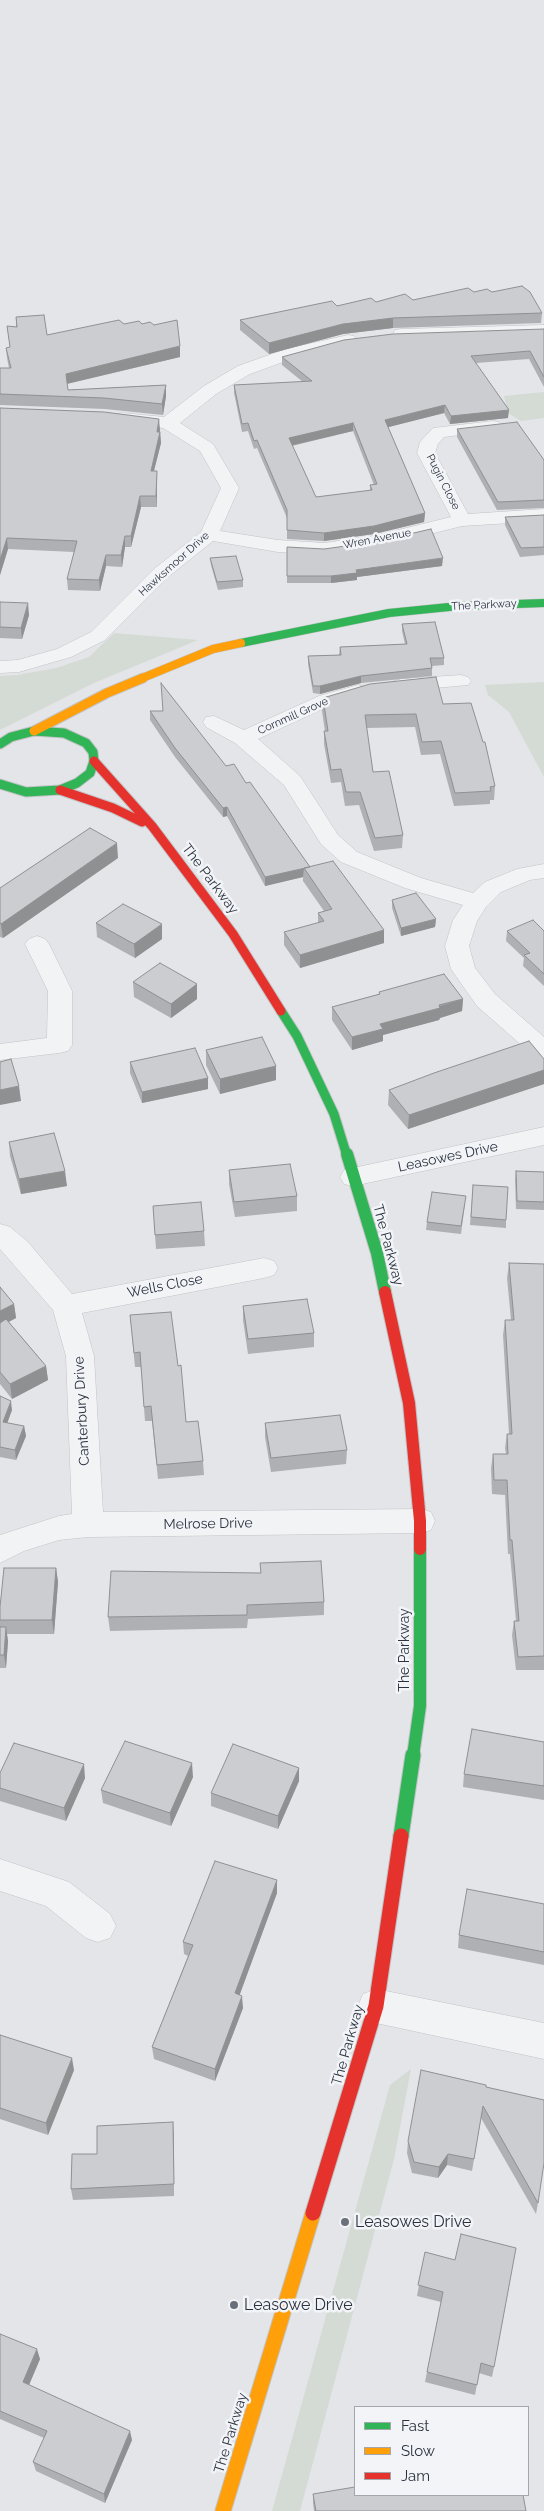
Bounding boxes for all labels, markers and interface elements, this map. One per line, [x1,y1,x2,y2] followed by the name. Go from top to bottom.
[423,452,463,512] street label: Pugin Close
[342,526,412,552] street label: Wren Avenue
[136,529,212,599] street label: Hawksmoor Drive
[451,597,517,613] street label: The Parkway
[256,695,330,737] street label: Cornmill Grove
[178,841,242,917] street label: The Parkway
[396,1138,500,1176] street label: Leasowes Drive
[369,1203,407,1287] street label: The Parkway
[126,1270,204,1302] street label: Wells Close
[71,1356,93,1466] street label: Canterbury Drive
[163,1515,253,1533] street label: Melrose Drive
[397,1608,413,1692] street label: The Parkway
[328,2003,368,2087] street label: The Parkway
[355,2212,471,2232] place label: Leasowes Drive
[339,2216,351,2228] marker: Leasowes Drive
[244,2295,353,2315] place label: Leasowe Drive
[228,2299,240,2311] marker: Leasowe Drive
[211,2391,251,2475] street label: The Parkway
[354,2406,529,2496] legend
[401,2417,429,2435] text: Fast
[401,2442,435,2460] text: Slow
[401,2467,430,2485] text: Jam

